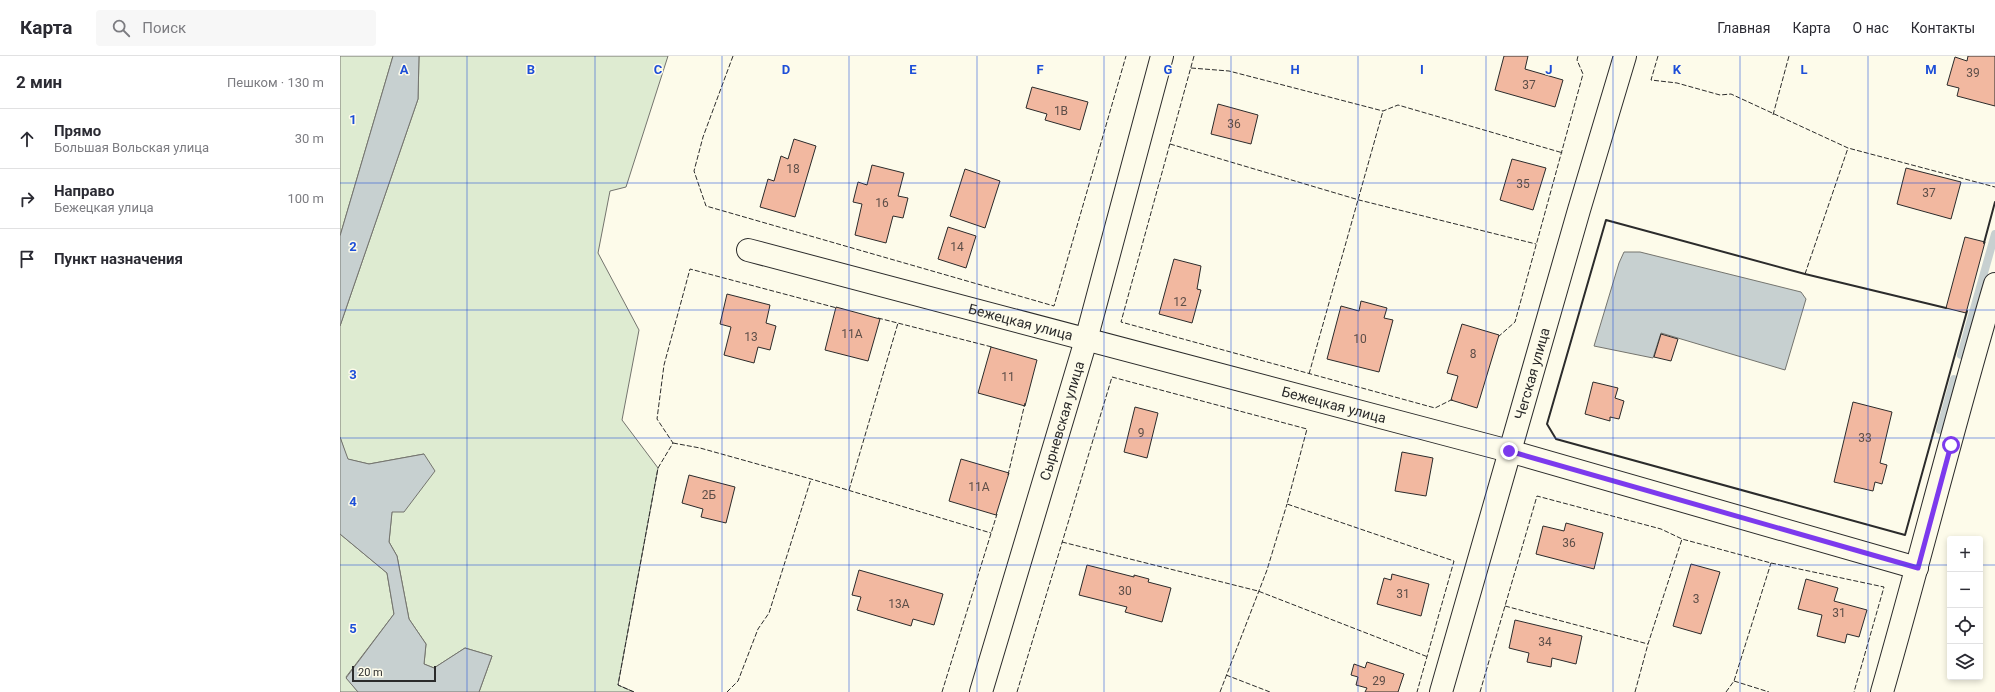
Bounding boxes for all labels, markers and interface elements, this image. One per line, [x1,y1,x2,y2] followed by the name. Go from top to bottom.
[96,10,376,46] search box
[20,16,72,39] text: Карта
[110,17,132,39] icon: search
[142,19,186,37] text: Поиск
[1717,20,1770,36] text: Главная
[1792,20,1831,36] text: Карта
[1853,20,1889,36] text: О нас
[1911,20,1975,36] text: Контакты
[400,62,409,77] text: A
[527,62,535,77] text: B
[654,62,663,77] text: C
[782,62,790,77] text: D
[909,62,917,77] text: E
[1036,62,1044,77] text: F
[1164,62,1173,77] text: G
[1290,62,1300,77] text: H
[1420,62,1424,77] text: I
[1545,62,1553,77] text: J
[1673,62,1682,77] text: K
[1800,62,1808,77] text: L
[1925,62,1937,77] text: M
[1966,66,1980,80] house number: 39
[16,72,62,92] text: 2 мин
[227,75,324,90] text: Пешком · 130 m
[1522,78,1536,92] house number: 37
[1054,104,1068,118] house number: 1В
[349,112,357,127] text: 1
[1227,117,1241,131] house number: 36
[54,122,101,140] text: Прямо
[16,128,38,150] icon: ahead
[295,131,324,146] text: 30 m
[54,140,209,155] text: Большая Вольская улица
[786,162,800,176] house number: 18
[1516,177,1530,191] house number: 35
[54,182,115,200] text: Направо
[1922,186,1936,200] house number: 37
[16,188,38,210] icon: right
[287,191,324,206] text: 100 m
[875,196,889,210] house number: 16
[54,200,154,215] text: Бежецкая улица
[349,239,357,254] text: 2
[950,240,964,254] house number: 14
[16,248,38,270] icon: arrive
[54,250,183,268] text: Пункт назначения
[1173,295,1187,309] house number: 12
[967,301,1075,343] street label: Бежецкая улица
[1511,326,1553,422] street label: Чегская улица
[841,327,863,341] house number: 11А
[744,330,758,344] house number: 13
[1353,332,1367,346] house number: 10
[1470,347,1477,361] house number: 8
[1037,359,1087,482] street label: Сырневская улица
[349,367,357,382] text: 3
[1001,370,1015,384] house number: 11
[1280,383,1388,426] street label: Бежецкая улица
[1138,426,1144,440] house number: 9
[1858,431,1872,445] house number: 33
[1942,436,1960,454] route start
[1500,442,1518,460] route end
[968,480,990,494] house number: 11А
[702,488,717,502] house number: 2Б
[349,494,357,509] text: 4
[1562,536,1576,550] house number: 36
[1947,536,1983,680] map controls
[1947,536,1983,572] button: +
[1947,572,1983,608] button: −
[1118,584,1132,598] house number: 30
[1396,587,1410,601] house number: 31
[1693,592,1699,606] house number: 3
[888,597,910,611] house number: 13А
[1832,606,1846,620] house number: 31
[1947,608,1983,644] button: locate
[349,621,357,636] text: 5
[1538,635,1552,649] house number: 34
[1947,644,1983,680] button: layers
[352,664,436,683] scale bar
[358,666,383,679] text: 20 m
[1372,674,1386,688] house number: 29

